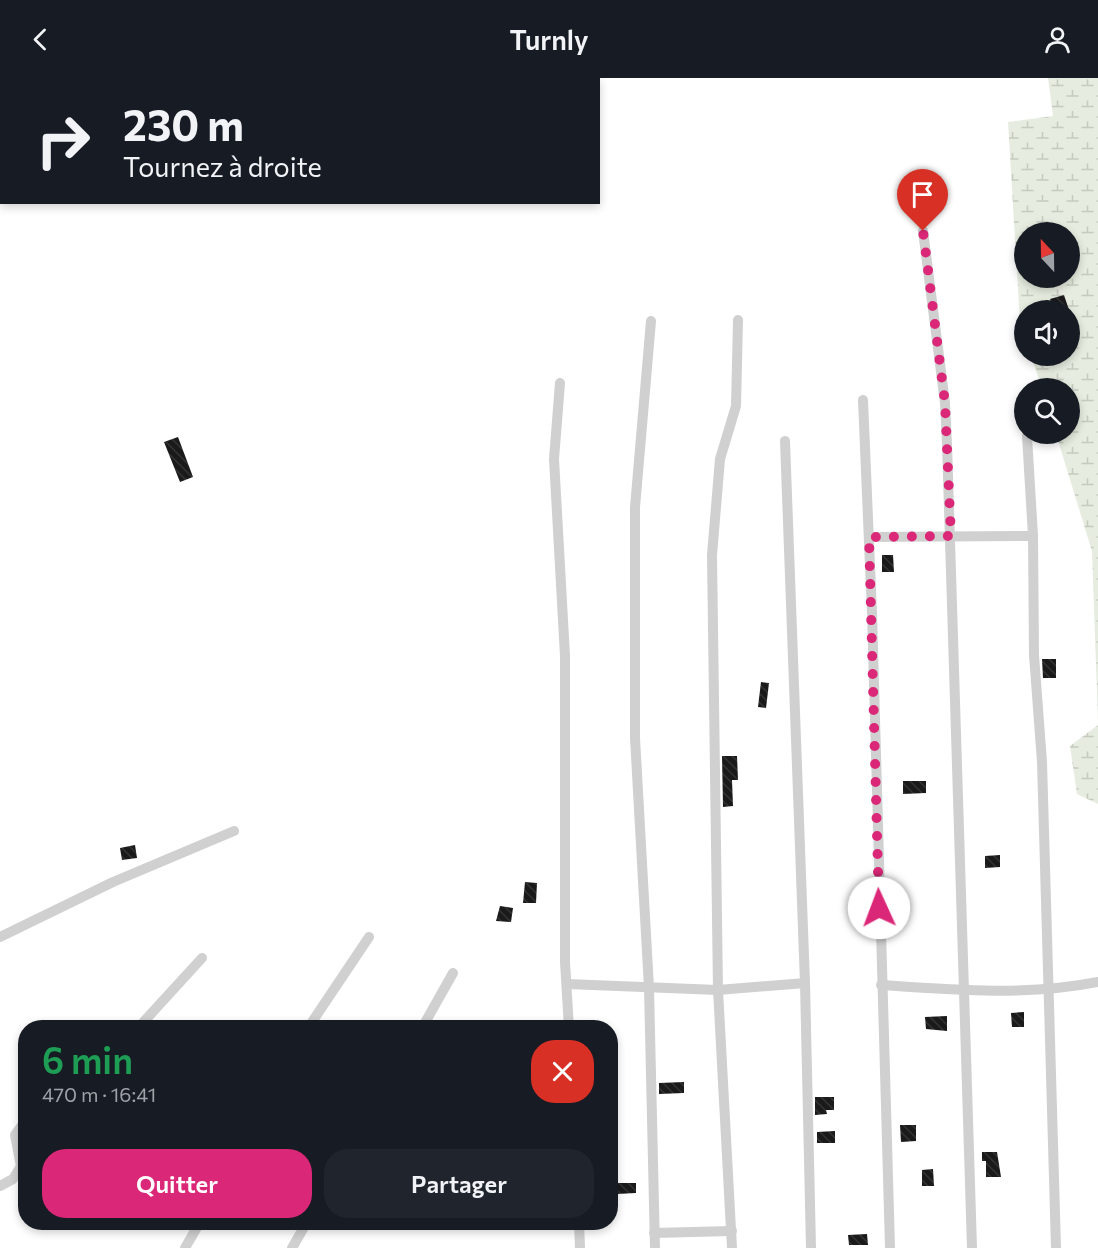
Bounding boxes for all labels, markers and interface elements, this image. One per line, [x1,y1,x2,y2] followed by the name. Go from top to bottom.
[24,23,57,56] icon: back
[509,23,589,56] text: Turnly
[1041,23,1074,56] icon: person
[123,98,244,150] text: 230 m
[24,102,102,180] icon: right
[123,150,322,183] text: Tournez à droite
[897,169,948,231] pin
[906,178,939,211] icon: arrive
[1014,222,1080,288] north arrow
[1014,222,1080,444] map controls
[1014,300,1080,366] button: sound
[1014,378,1080,444] button: search
[847,876,911,940] position arrow
[42,1037,133,1081] text: 6 min
[531,1040,594,1103] button: close
[42,1082,156,1106] text: 470 m · 16:41
[42,1149,312,1218] button: Quitter
[324,1149,594,1218] button: Partager

